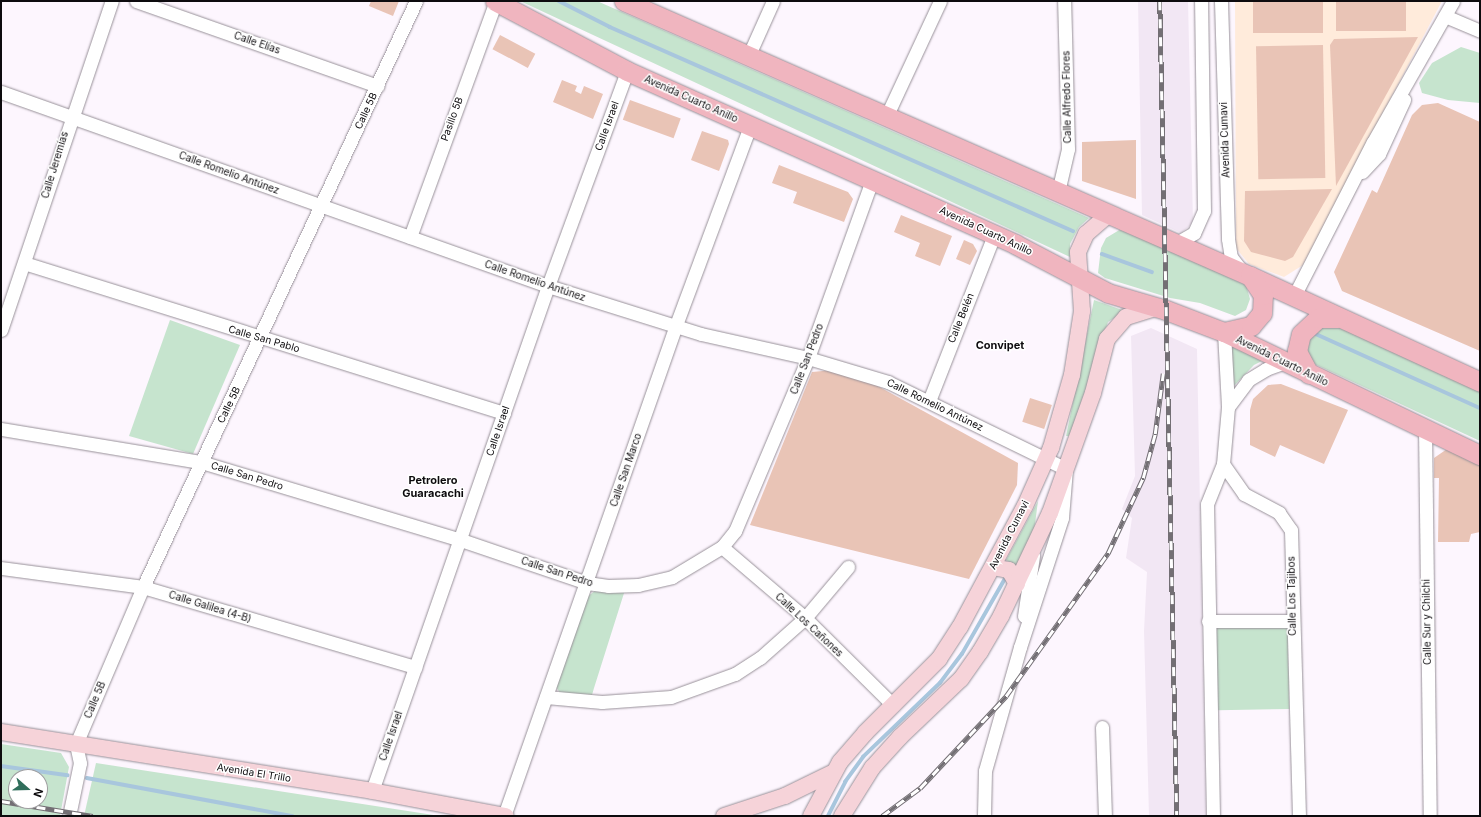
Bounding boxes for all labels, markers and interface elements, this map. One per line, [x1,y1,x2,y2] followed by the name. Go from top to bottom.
[232,29,282,57] street label: Calle Elías
[1060,50,1074,144] street label: Calle Alfredo Flores
[642,73,740,125] street label: Avenida Cuarto Anillo
[352,91,380,131] street label: Calle 5B
[438,95,466,143] street label: Pasillo 5B
[592,100,622,152] street label: Calle Israel
[1218,102,1232,178] street label: Avenida Cumavi
[39,130,71,200] street label: Calle Jeremías
[177,149,281,197] street label: Calle Romelio Antúnez
[938,204,1034,258] street label: Avenida Cuarto Anillo
[483,258,587,304] street label: Calle Romelio Antúnez
[946,291,976,345] street label: Calle Belén
[788,322,826,396] street label: Calle San Pedro
[227,323,301,355] street label: Calle San Pablo
[1234,333,1330,389] street label: Avenida Cuarto Anillo
[976,338,1024,352] district label: Convipet
[885,376,985,434] street label: Calle Romelio Antúnez
[215,385,243,425] street label: Calle 5B
[484,404,512,458] street label: Calle Israel
[608,432,644,508] street label: Calle San Marco
[209,459,285,493] street label: Calle San Pedro
[402,474,464,500] district label: Petrolero Guaracachi
[986,498,1032,572] street label: Avenida Cumavi
[519,555,595,589] street label: Calle San Pedro
[1285,556,1299,636] street label: Calle Los Tajibos
[1420,579,1434,665] street label: Calle Sur y Chilchi
[167,589,253,625] street label: Calle Galilea (4-B)
[773,591,845,659] street label: Calle Los Cañones
[82,680,108,720] street label: Calle 5B
[377,709,405,763] street label: Calle Israel
[216,761,292,785] street label: Avenida El Trillo
[8,769,48,809] north arrow
[30,786,46,799] text: N

